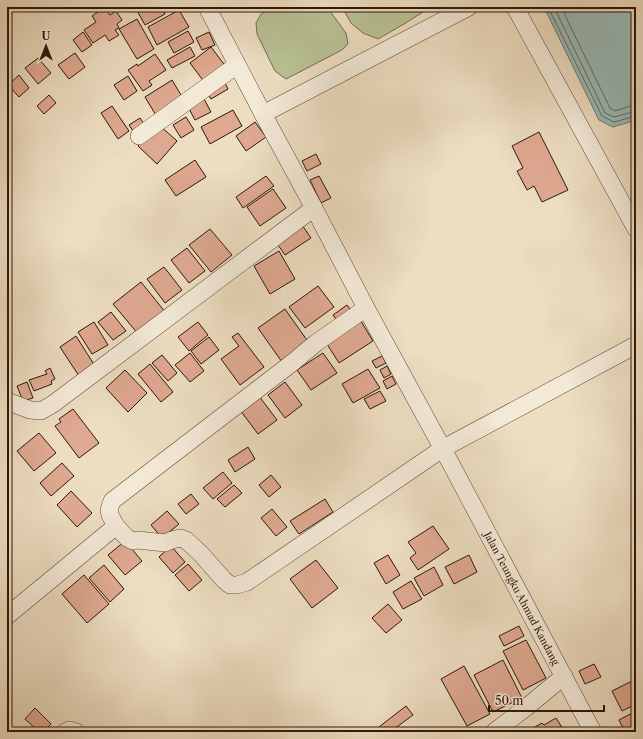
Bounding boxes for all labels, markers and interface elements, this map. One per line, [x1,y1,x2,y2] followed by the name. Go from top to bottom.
[26,26,66,66] north arrow
[42,29,51,43] text: U
[480,528,563,668] street label: Jalan Teungku Ahmad Kandang
[489,687,604,713] scale bar
[495,693,524,708] text: 50 m

